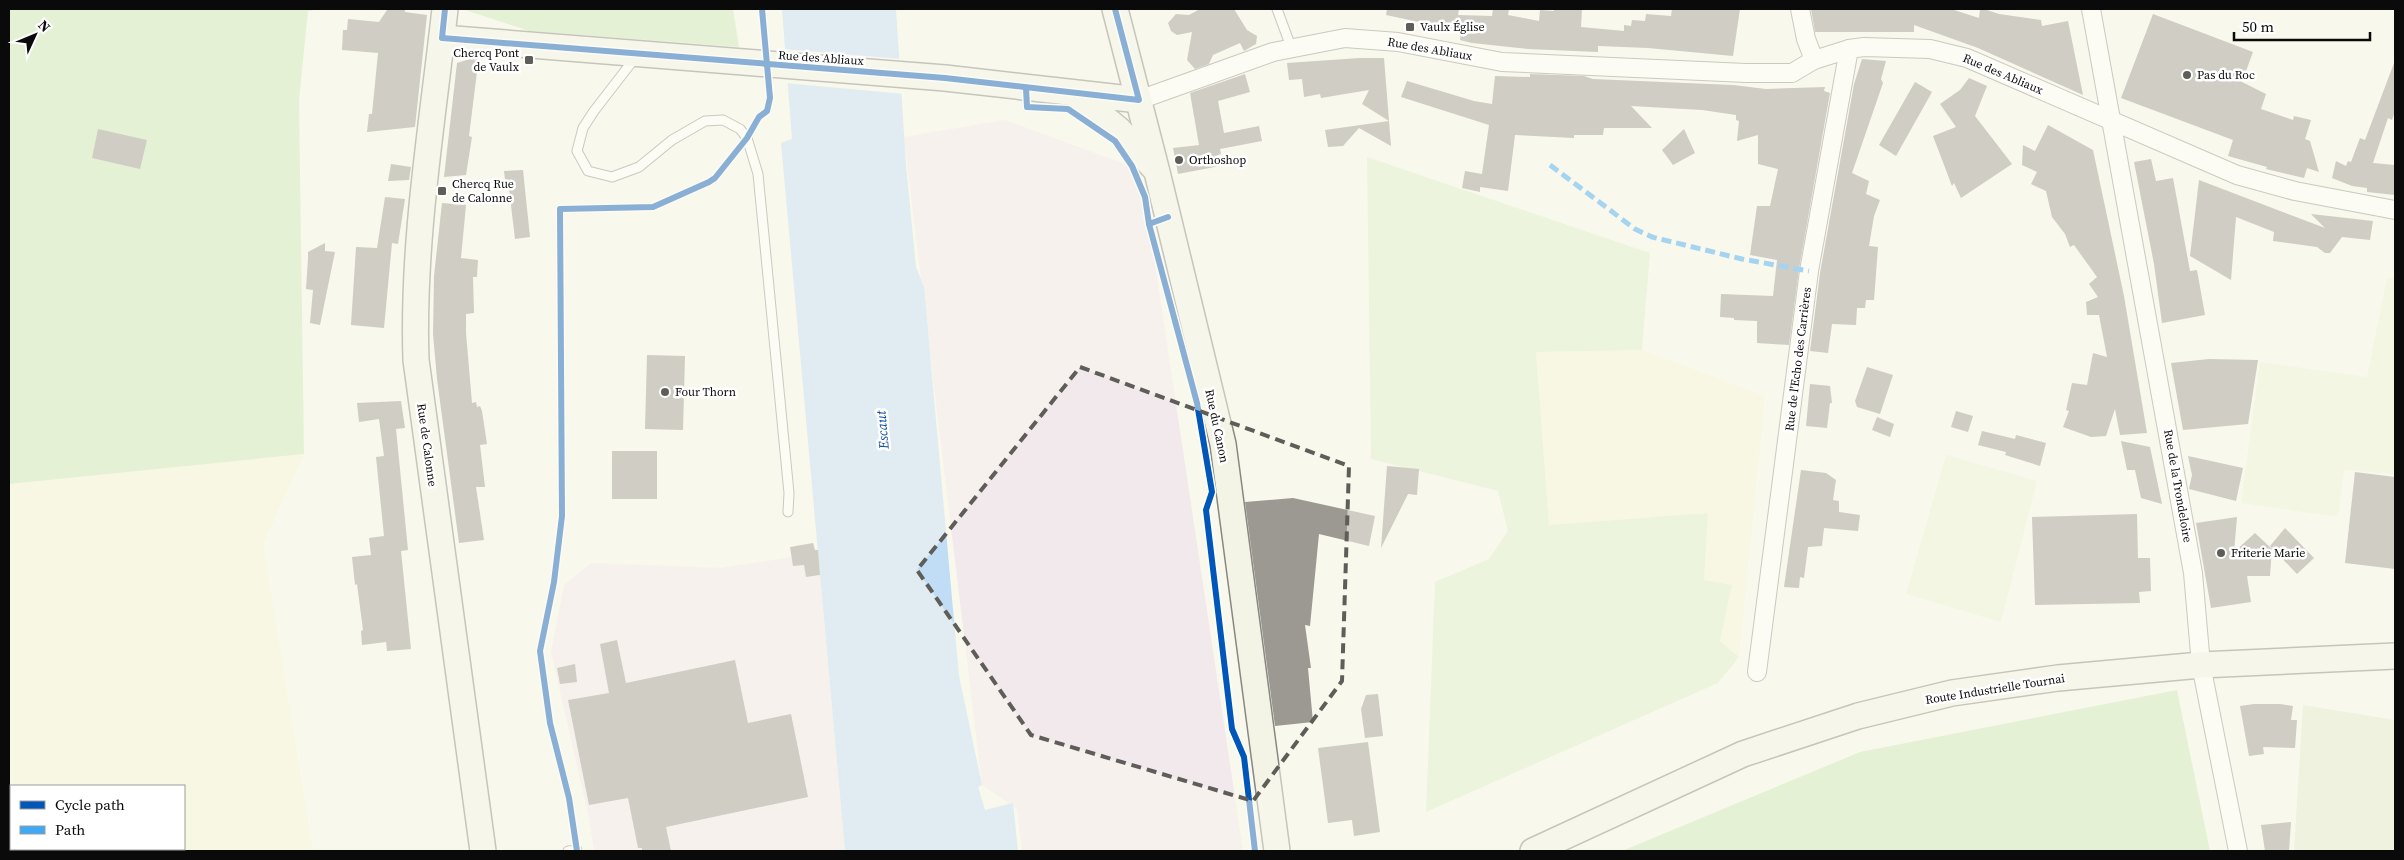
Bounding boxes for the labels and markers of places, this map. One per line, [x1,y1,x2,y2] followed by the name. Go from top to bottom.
[1420,19,1485,35] place label: Vaulx Église
[1404,21,1416,33] marker: Vaulx Église
[453,45,520,75] place label: Chercq Pont de Vaulx
[523,54,535,66] marker: Chercq Pont de Vaulx
[2197,67,2255,83] place label: Pas du Roc
[2181,69,2193,81] marker: Pas du Roc
[1189,152,1246,168] place label: Orthoshop
[1173,154,1185,166] marker: Orthoshop
[452,176,514,206] place label: Chercq Rue de Calonne
[436,185,448,197] marker: Chercq Rue de Calonne
[675,384,736,400] place label: Four Thorn
[659,386,671,398] marker: Four Thorn
[2231,545,2305,561] place label: Friterie Marie
[2215,547,2227,559] marker: Friterie Marie

